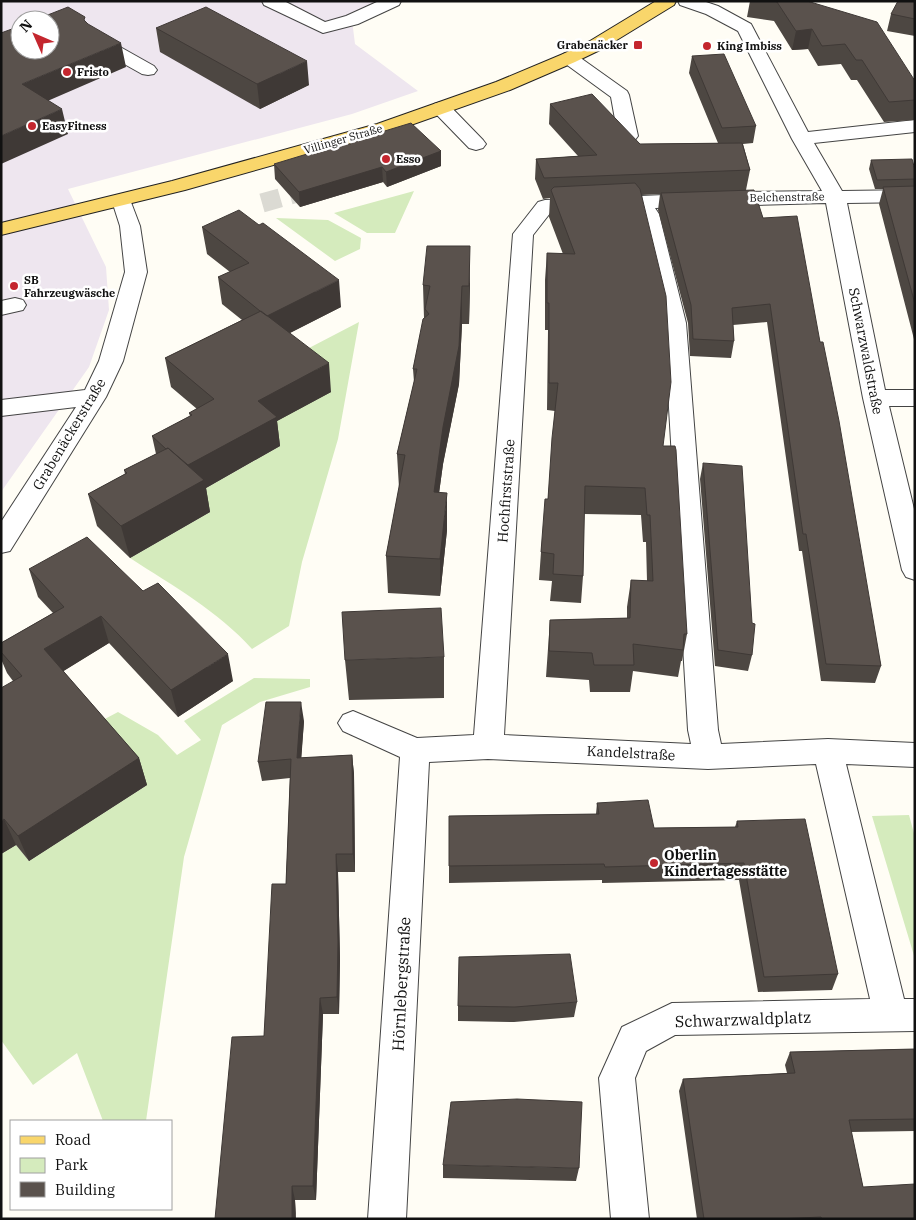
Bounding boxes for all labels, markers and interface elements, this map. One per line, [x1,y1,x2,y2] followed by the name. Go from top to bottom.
[10,10,60,60] north arrow
[16,16,36,36] text: N
[557,38,629,52] place label: Grabenäcker
[632,39,644,51] marker: Grabenäcker
[717,39,782,53] place label: King Imbiss
[701,40,713,52] marker: King Imbiss
[77,65,109,79] place label: Fristo
[61,66,73,78] marker: Fristo
[42,119,107,133] place label: EasyFitness
[26,120,38,132] marker: EasyFitness
[302,121,384,157] street label: Villinger Straße
[396,152,421,166] place label: Esso
[380,153,392,165] marker: Esso
[749,189,825,205] street label: Belchenstraße
[24,273,115,300] place label: SB Fahrzeugwäsche
[8,280,20,292] marker: SB Fahrzeugwäsche
[845,286,887,416] street label: Schwarzwaldstraße
[29,375,109,493] street label: Grabenäckerstraße
[493,439,519,543] street label: Hochfirststraße
[586,742,676,764] street label: Kandelstraße
[664,846,787,880] place label: Oberlin Kindertagesstätte
[648,857,660,869] marker: Oberlin Kindertagesstätte
[387,916,415,1052] street label: Hörnlebergstraße
[675,1007,811,1031] street label: Schwarzwaldplatz
[10,1120,172,1210] legend
[55,1130,91,1149] text: Road
[55,1155,88,1174] text: Park
[55,1180,115,1199] text: Building

